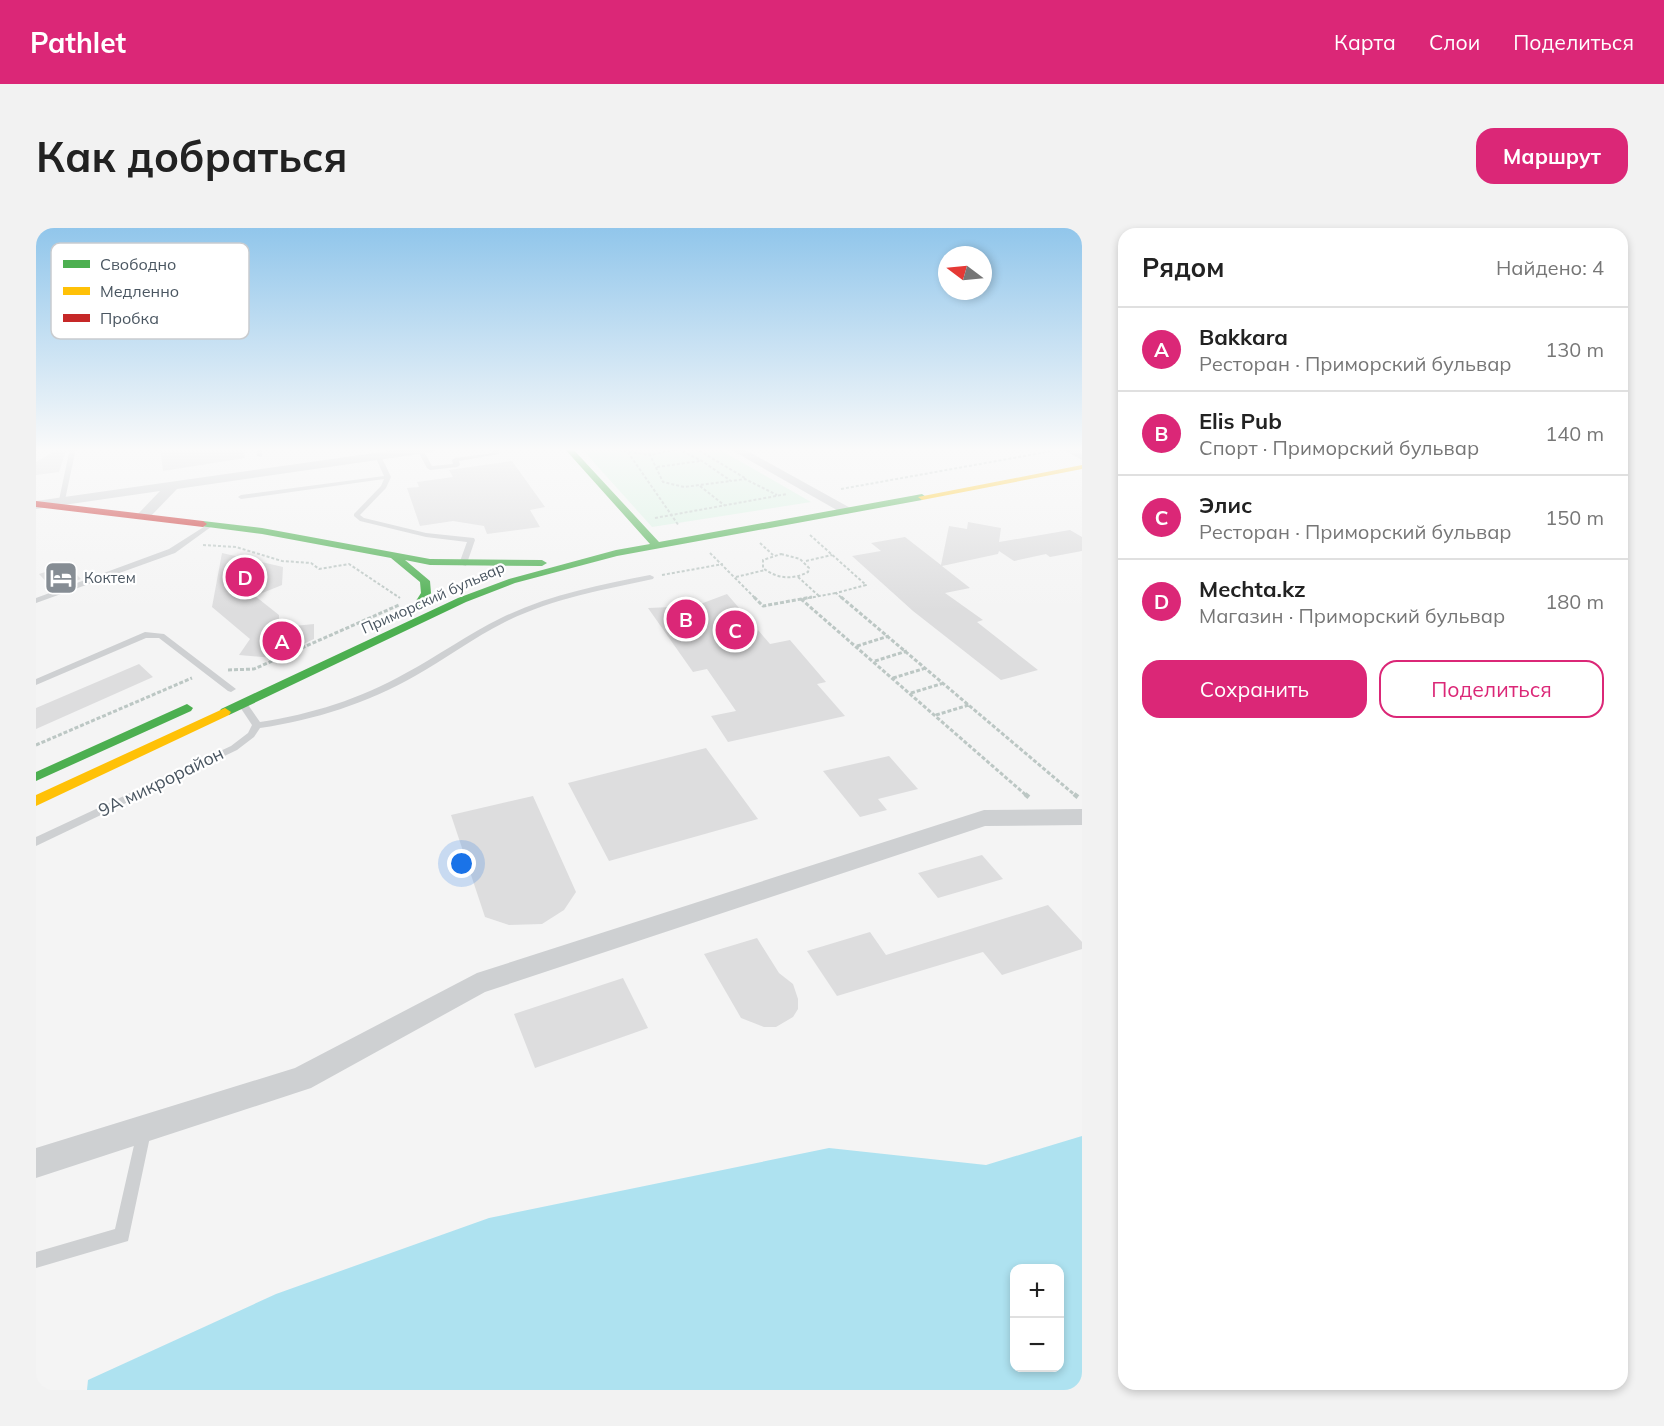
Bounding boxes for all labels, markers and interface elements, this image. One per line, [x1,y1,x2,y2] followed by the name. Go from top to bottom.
[30,25,126,60] text: Pathlet
[1334,29,1396,55] text: Карта
[1429,29,1480,55] text: Слои
[1513,29,1634,55] text: Поделиться
[1476,128,1628,184] button: Маршрут
[36,130,348,183] text: Как добраться
[51,243,249,339] legend
[938,246,992,300] north arrow
[1142,251,1225,284] text: Рядом
[100,254,176,274] text: Свободно
[1496,255,1604,280] text: Найдено: 4
[100,281,179,301] text: Медленно
[100,308,159,328] text: Пробка
[1199,323,1288,351] text: Bakkara
[1154,337,1169,362] text: A
[1545,337,1604,362] text: 130 m
[1199,351,1512,376] text: Ресторан · Приморский бульвар
[1199,407,1282,435] text: Elis Pub
[1155,421,1168,446] text: B
[1545,421,1604,446] text: 140 m
[1199,435,1479,460] text: Спорт · Приморский бульвар
[1199,491,1252,519] text: Элис
[1155,505,1168,530] text: C
[1545,505,1604,530] text: 150 m
[1199,519,1512,544] text: Ресторан · Приморский бульвар
[226,554,264,600] pin: D
[358,557,507,638] street label: Приморский бульвар
[43,560,79,596] hotel icon: Коктем
[84,568,136,587] place label: Коктем
[1199,575,1306,603] text: Mechta.kz
[1154,589,1169,614] text: D
[1545,589,1604,614] text: 180 m
[666,596,706,642] pin: B
[1199,603,1505,628] text: Магазин · Приморский бульвар
[716,608,754,652] pin: C
[262,618,302,664] pin: A
[1142,660,1367,718] button: Сохранить
[1379,660,1604,718] button: Поделиться
[94,741,227,822] street label: 9А микрорайон
[447,849,476,878] your location
[1010,1264,1064,1372] map controls
[1010,1264,1064,1318] button: +
[1010,1318,1064,1372] button: −

